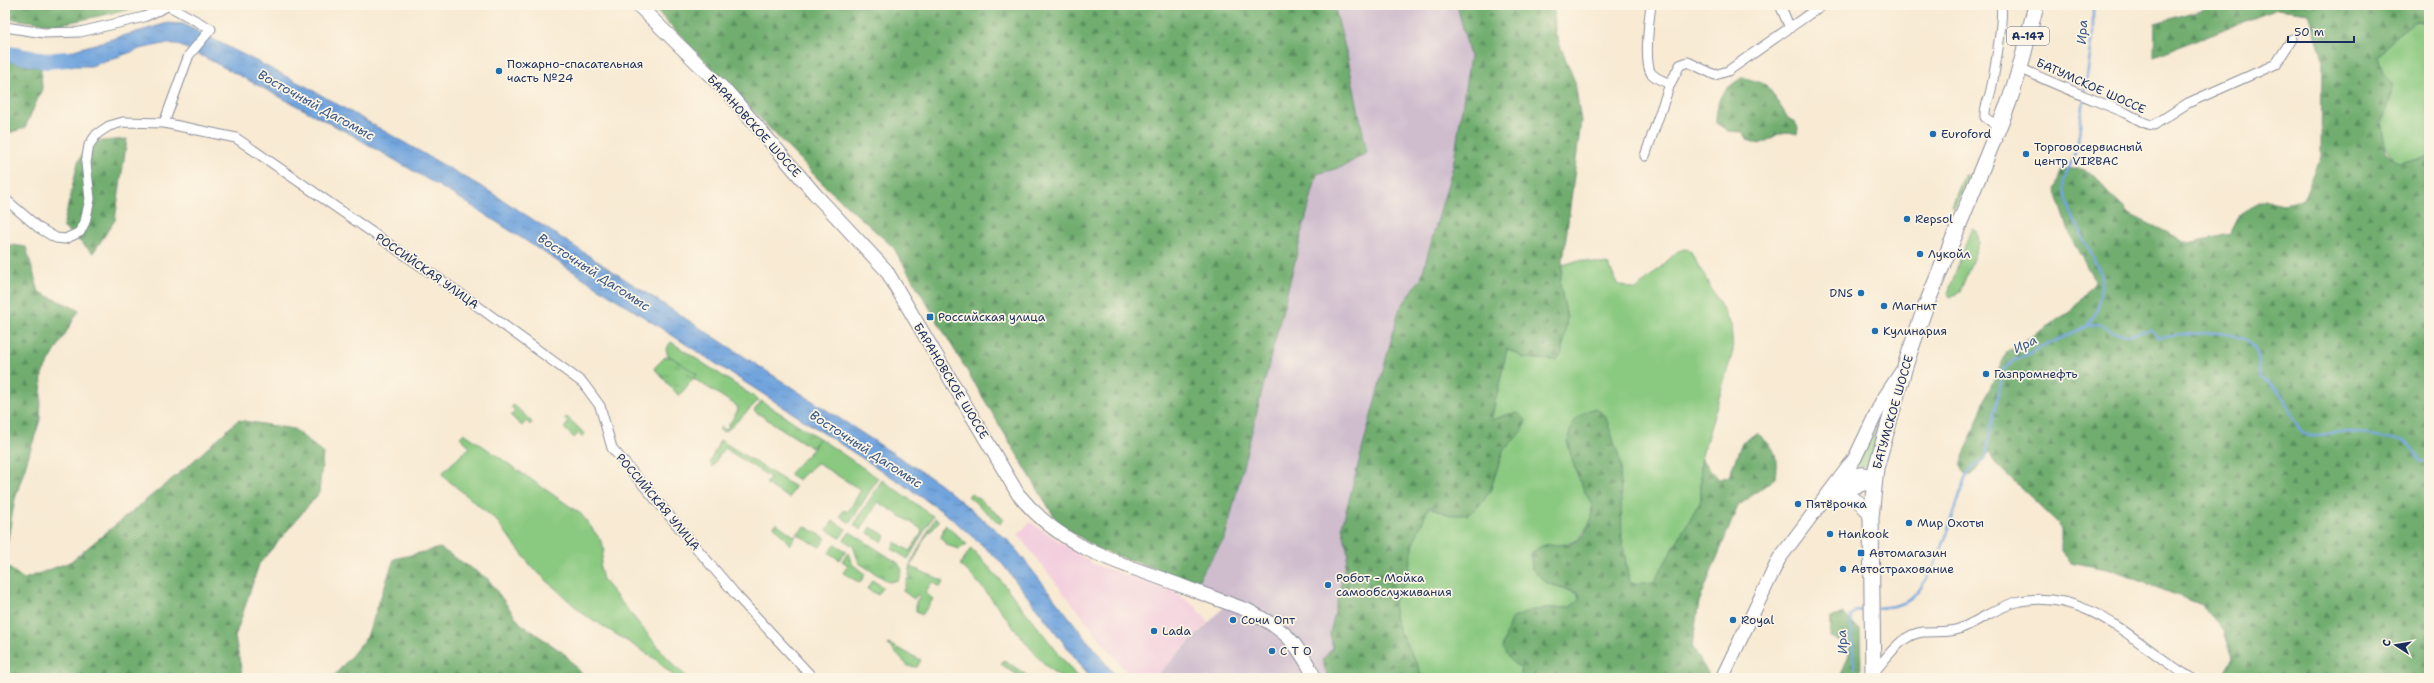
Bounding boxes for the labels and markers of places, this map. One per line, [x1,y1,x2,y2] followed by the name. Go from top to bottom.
[507,56,643,86] place label: Пожарно-спасательная часть №24
[494,66,504,76] marker: Пожарно-спасательная часть №24
[1941,126,1991,142] place label: Euroford
[1928,129,1938,139] marker: Euroford
[2034,139,2143,169] place label: Торговосервисный центр VIRBAC
[2021,149,2031,159] marker: Торговосервисный центр VIRBAC
[1915,211,1953,227] place label: Repsol
[1902,214,1912,224] marker: Repsol
[1928,246,1971,262] place label: Лукойл
[1915,249,1925,259] marker: Лукойл
[1829,285,1853,301] place label: DNS
[1856,288,1866,298] marker: DNS
[1892,298,1938,314] place label: Магнит
[1879,301,1889,311] marker: Магнит
[938,309,1046,325] place label: Российская улица
[925,312,935,322] marker: Российская улица
[1883,323,1947,339] place label: Кулинария
[1870,326,1880,336] marker: Кулинария
[1994,366,2078,382] place label: Газпромнефть
[1981,369,1991,379] marker: Газпромнефть
[1806,496,1867,512] place label: Пятёрочка
[1793,499,1803,509] marker: Пятёрочка
[1917,515,1984,531] place label: Мир Охоты
[1904,518,1914,528] marker: Мир Охоты
[1838,526,1889,542] place label: Hankook
[1825,529,1835,539] marker: Hankook
[1869,545,1947,561] place label: Автомагазин
[1856,548,1866,558] marker: Автомагазин
[1851,561,1954,577] place label: Автострахование
[1838,564,1848,574] marker: Автострахование
[1336,570,1452,600] place label: Робот - Мойка самообслуживания
[1323,580,1333,590] marker: Робот - Мойка самообслуживания
[1241,612,1296,628] place label: Сочи Опт
[1741,612,1774,628] place label: Royal
[1228,615,1238,625] marker: Сочи Опт
[1728,615,1738,625] marker: Royal
[1162,623,1191,639] place label: Lada
[1149,626,1159,636] marker: Lada
[1280,643,1312,659] place label: С Т О
[1267,646,1277,656] marker: С Т О

